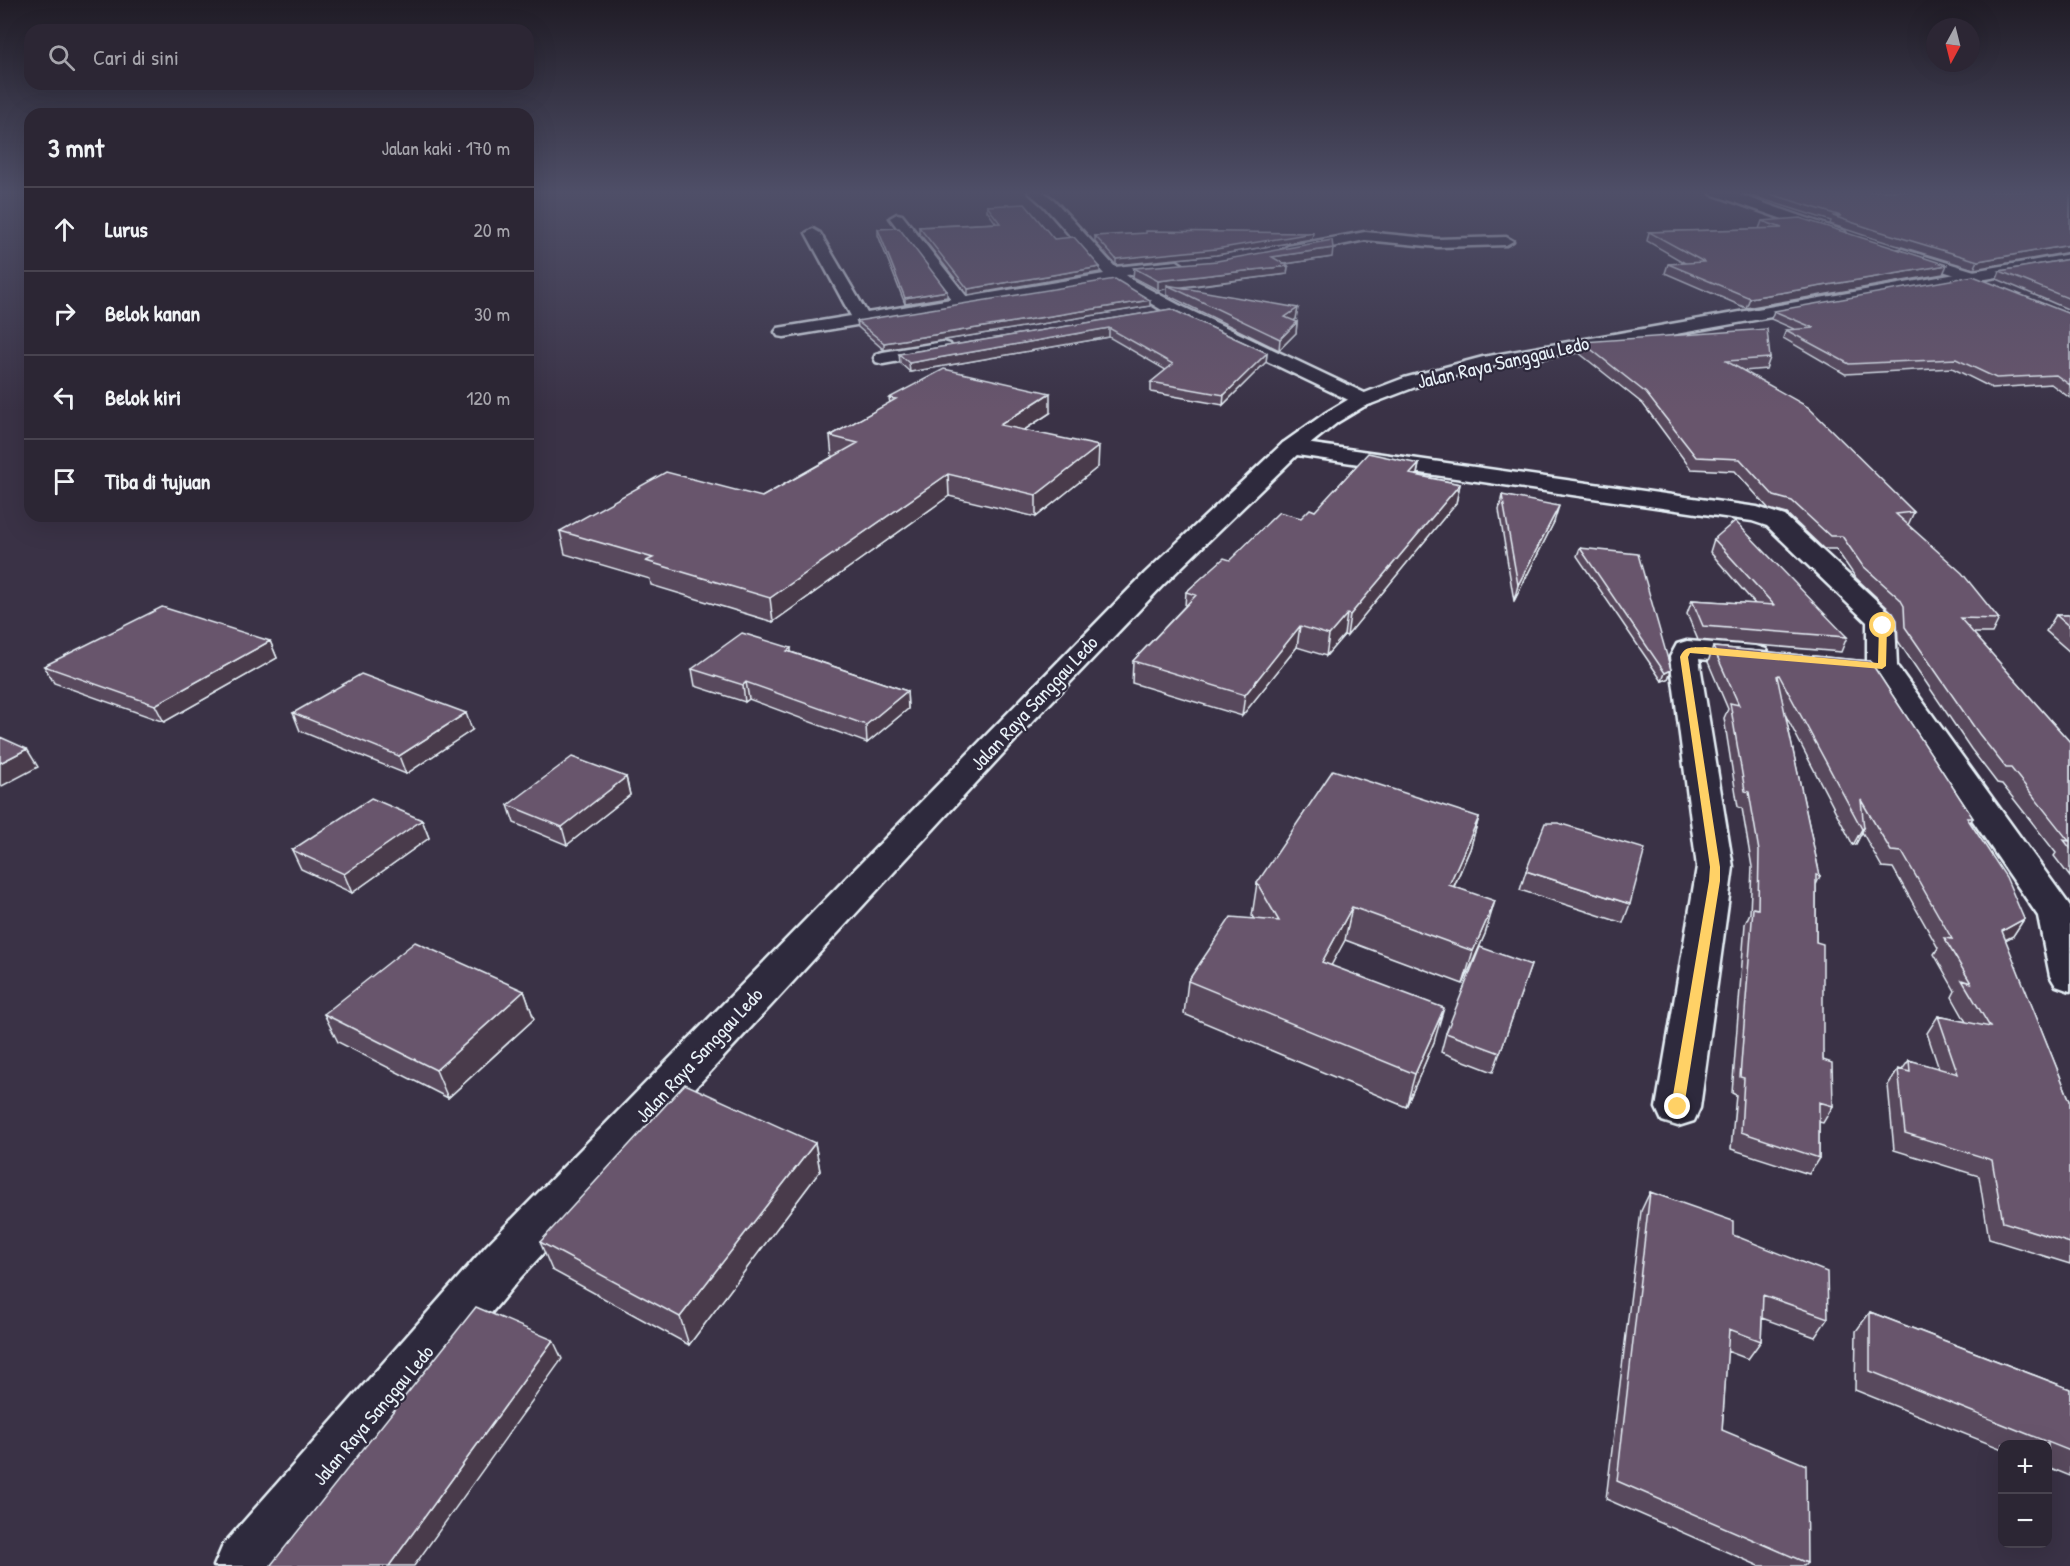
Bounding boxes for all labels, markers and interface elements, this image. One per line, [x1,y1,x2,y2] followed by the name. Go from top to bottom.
[1926,18,1980,72] north arrow
[24,24,534,90] search box
[45,41,78,74] icon: search
[93,42,179,72] text: Cari di sini
[48,130,104,165] text: 3 mnt
[382,134,510,161] text: Jalan kaki · 170 m
[48,213,81,246] icon: ahead
[105,214,148,244] text: Lurus
[473,216,510,243] text: 20 m
[48,297,81,330] icon: right
[105,298,200,328] text: Belok kanan
[474,300,510,327] text: 30 m
[1414,329,1591,394] street label: Jalan Raya Sanggau Ledo
[48,381,81,414] icon: left
[105,382,181,412] text: Belok kiri
[466,384,510,411] text: 120 m
[48,465,81,498] icon: arrive
[105,466,210,496] text: Tiba di tujuan
[1869,612,1895,638] route start
[964,629,1103,776] street label: Jalan Raya Sanggau Ledo
[629,981,768,1128] street label: Jalan Raya Sanggau Ledo
[1664,1093,1690,1119] route end
[306,1339,439,1491] street label: Jalan Raya Sanggau Ledo
[1998,1440,2052,1548] map controls
[1998,1440,2052,1494] button: +
[1998,1494,2052,1548] button: −

